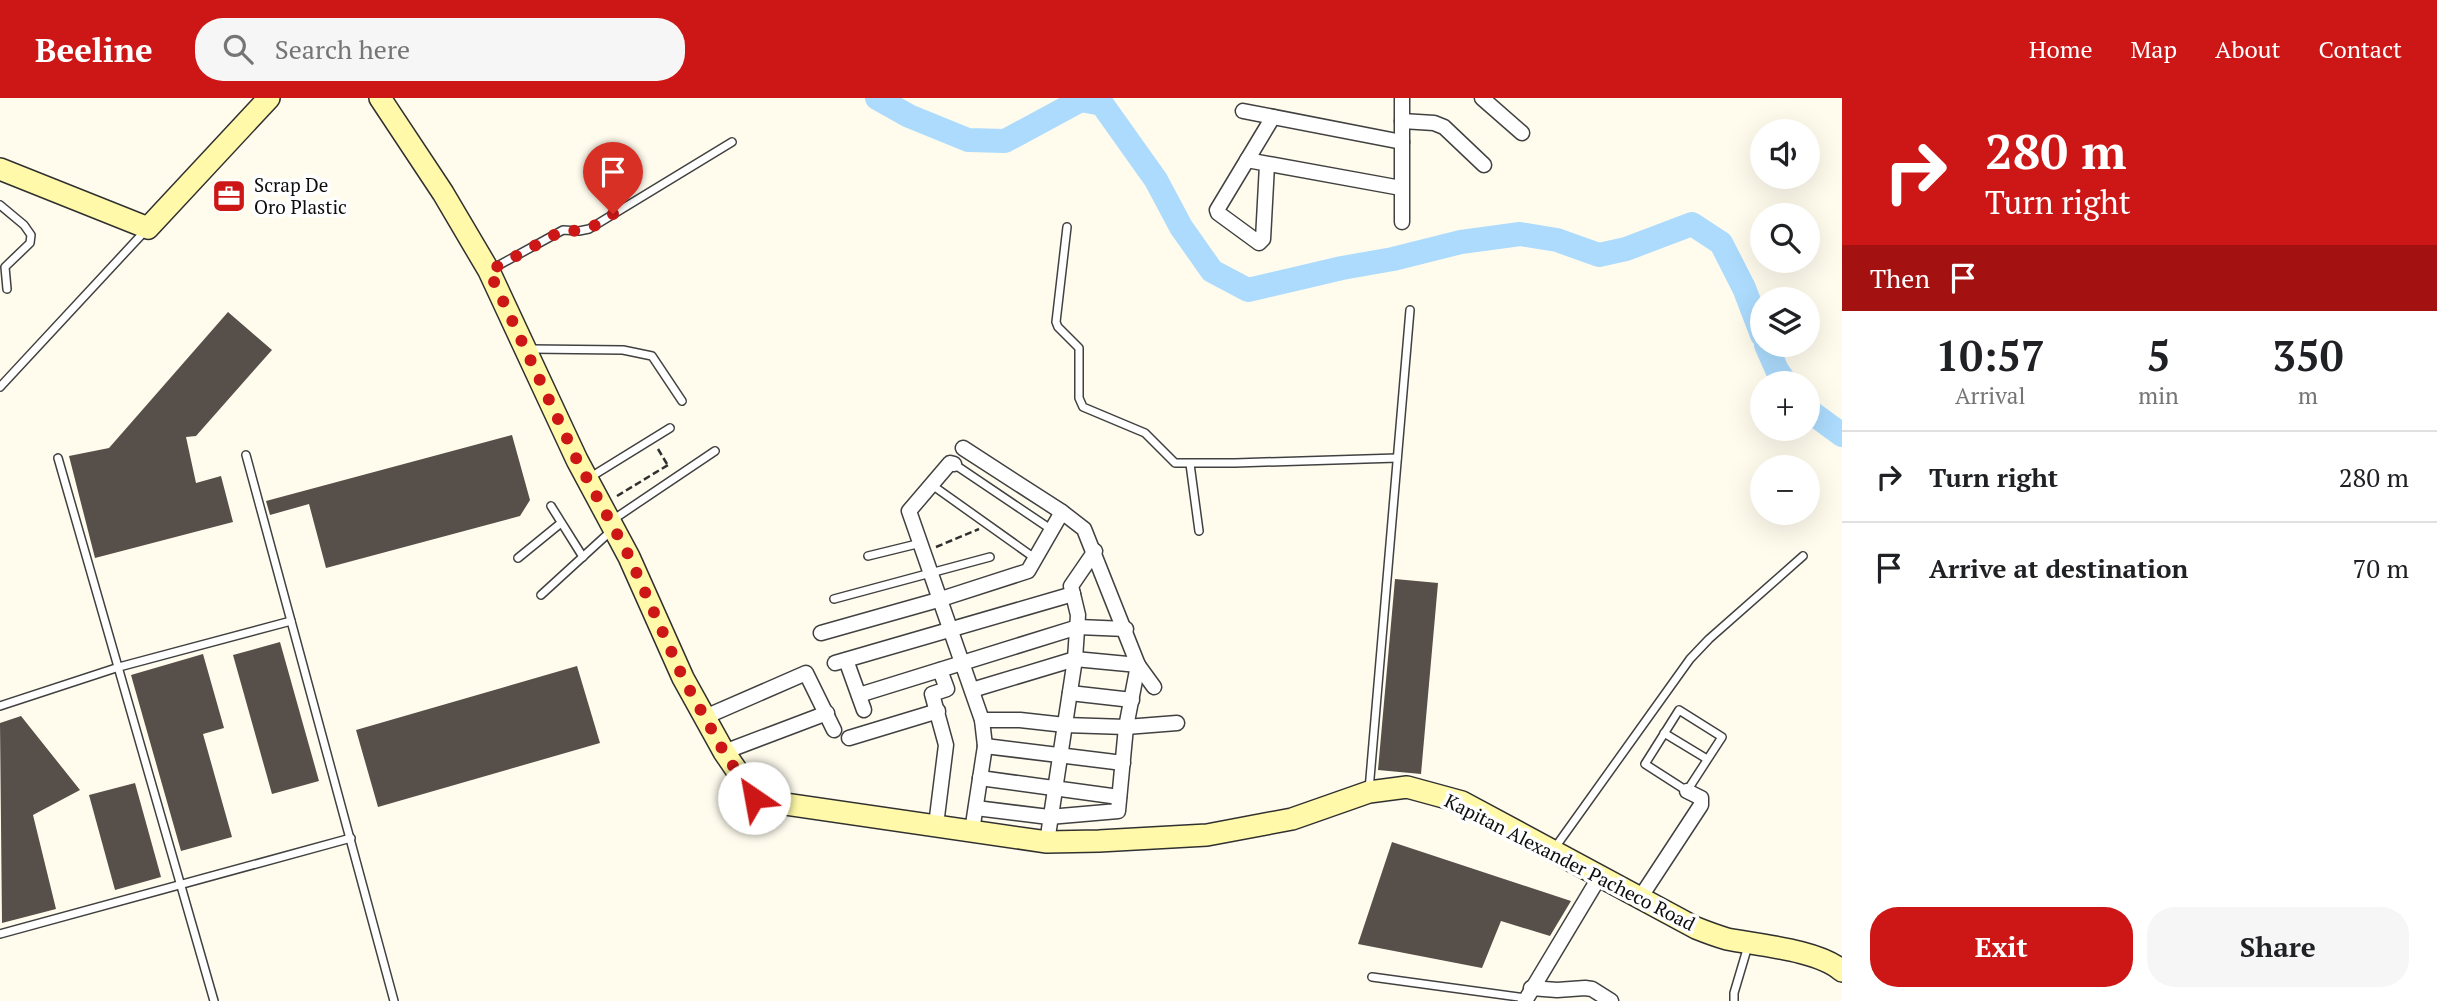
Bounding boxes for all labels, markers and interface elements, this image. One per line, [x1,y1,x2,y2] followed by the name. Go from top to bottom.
[195,18,685,81] search box
[35,28,153,71] text: Beeline
[219,30,257,68] icon: search
[275,32,410,66] text: Search here
[2029,33,2093,65] text: Home
[2131,33,2177,65] text: Map
[2215,33,2281,65] text: About
[2319,33,2402,65] text: Contact
[1985,118,2127,183] text: 280 m
[1750,119,1820,525] map controls
[1750,119,1820,189] button: sound
[1870,126,1961,217] icon: right
[583,142,643,214] pin
[594,153,632,191] icon: arrive
[254,172,347,219] place label: Scrap De Oro Plastic
[210,177,248,215] office icon: Scrap De Oro Plastic
[1985,181,2131,223] text: Turn right
[1750,203,1820,273] button: search
[1944,259,1982,297] icon: arrive
[1870,261,1930,295] text: Then
[1750,287,1820,357] button: layers
[1936,327,2045,383] text: 10:57
[2147,327,2170,383] text: 5
[2272,327,2343,383] text: 350
[1750,371,1820,441] button: +
[1955,380,2025,411] text: Arrival
[2138,380,2179,411] text: min
[2298,380,2318,411] text: m
[1750,455,1820,525] button: −
[1870,458,1908,496] icon: right
[1929,460,2058,494] text: Turn right
[2339,460,2409,494] text: 280 m
[1870,549,1908,587] icon: arrive
[1929,551,2188,585] text: Arrive at destination
[2353,551,2409,585] text: 70 m
[717,761,791,835] position arrow
[1441,787,1700,936] street label: Kapitan Alexander Pacheco Road
[1870,907,2133,987] button: Exit
[2147,907,2409,987] button: Share

